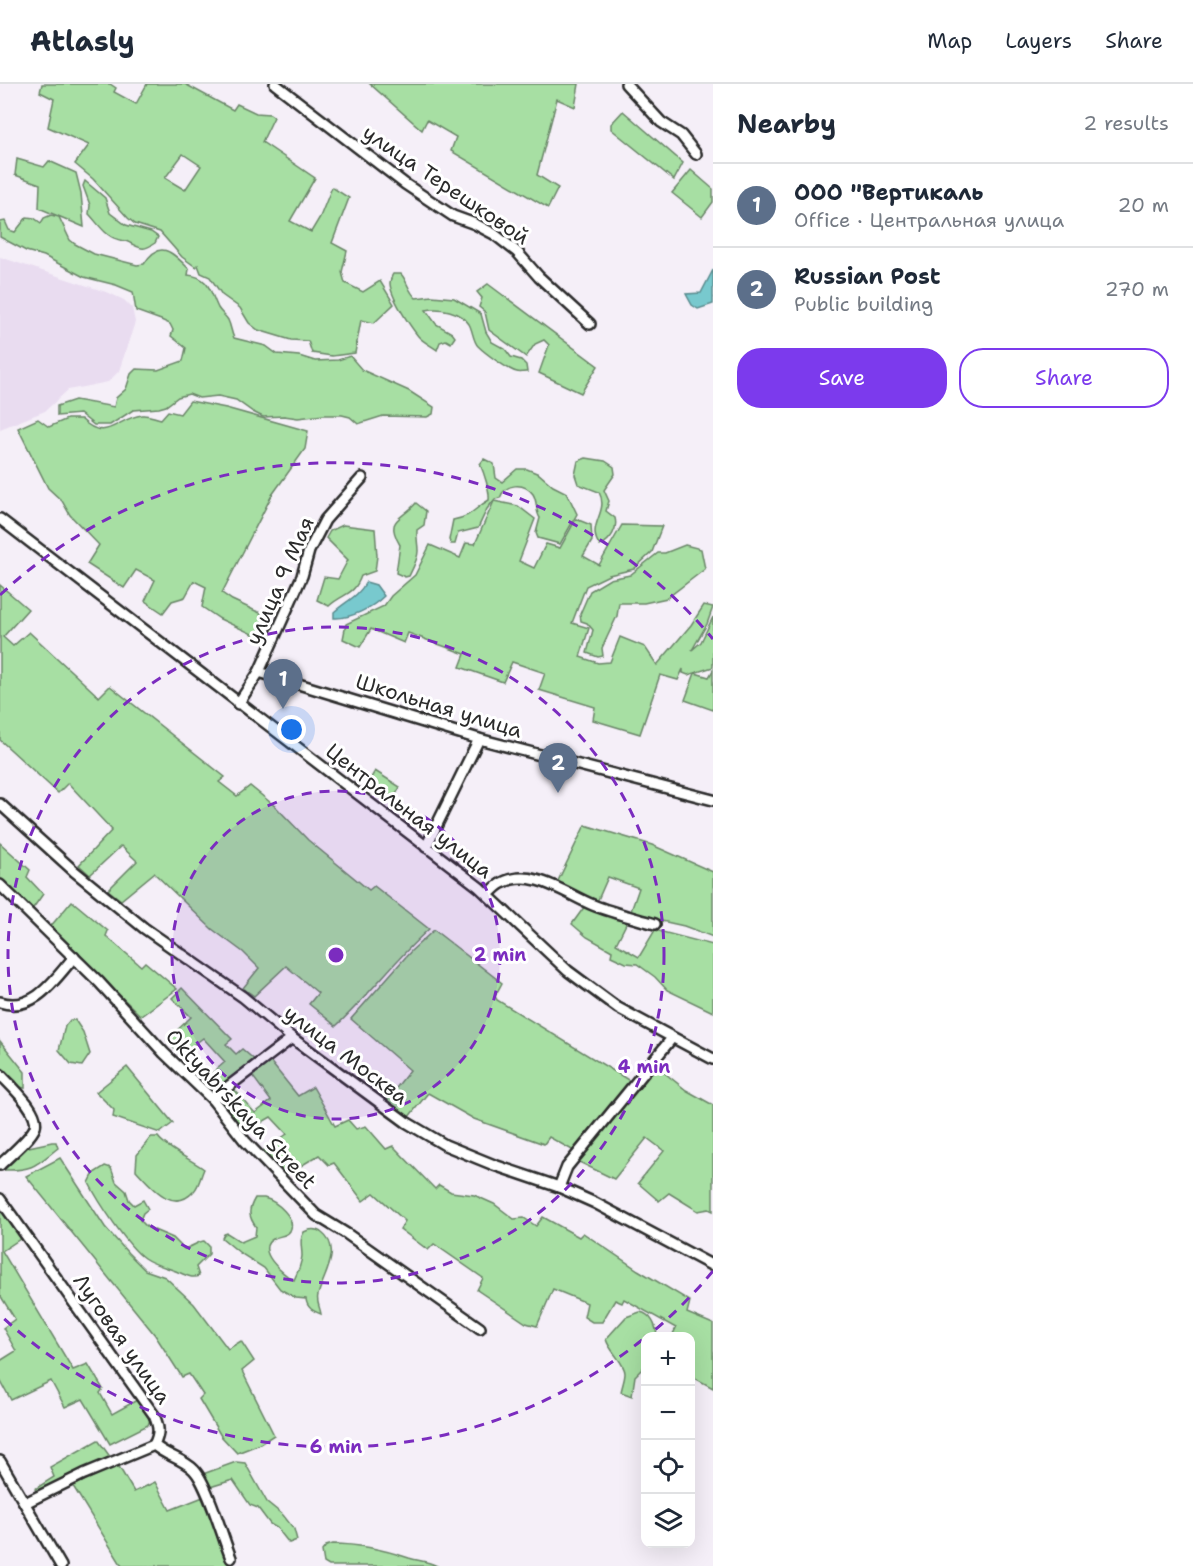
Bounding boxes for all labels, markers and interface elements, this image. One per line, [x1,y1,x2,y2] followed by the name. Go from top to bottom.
[30,22,135,60] text: Atlasly
[927,27,972,55] text: Map
[1005,27,1072,55] text: Layers
[1105,27,1163,55] text: Share
[737,106,836,141] text: Nearby
[1083,110,1169,136] text: 2 results
[357,119,535,251] street label: улица Терешковой
[794,178,983,207] text: ООО "Вертикаль
[752,192,761,218] text: 1
[1118,192,1169,218] text: 20 m
[794,207,1064,233] text: Office · Центральная улица
[794,262,940,291] text: Russian Post
[750,276,764,302] text: 2
[1105,276,1169,302] text: 270 m
[794,291,933,317] text: Public building
[737,348,947,408] button: Save
[959,348,1169,408] button: Share
[239,513,321,649] street label: улица 9 Мая
[264,660,302,709] pin: 1
[352,667,526,745] street label: Школьная улица
[277,715,306,744] your location
[320,737,498,885] street label: Центральная улица
[538,744,578,793] pin: 2
[474,943,526,967] text: 2 min
[326,945,346,965] centre of rings
[278,999,414,1111] street label: улица Москва
[159,1023,323,1195] street label: Oktyabrskaya Street
[618,1055,670,1079] text: 4 min
[67,1268,177,1410] street label: Луговая улица
[641,1332,695,1548] map controls
[641,1332,695,1386] button: +
[641,1386,695,1440] button: −
[310,1435,362,1459] text: 6 min
[641,1440,695,1494] button: locate
[641,1494,695,1548] button: layers

